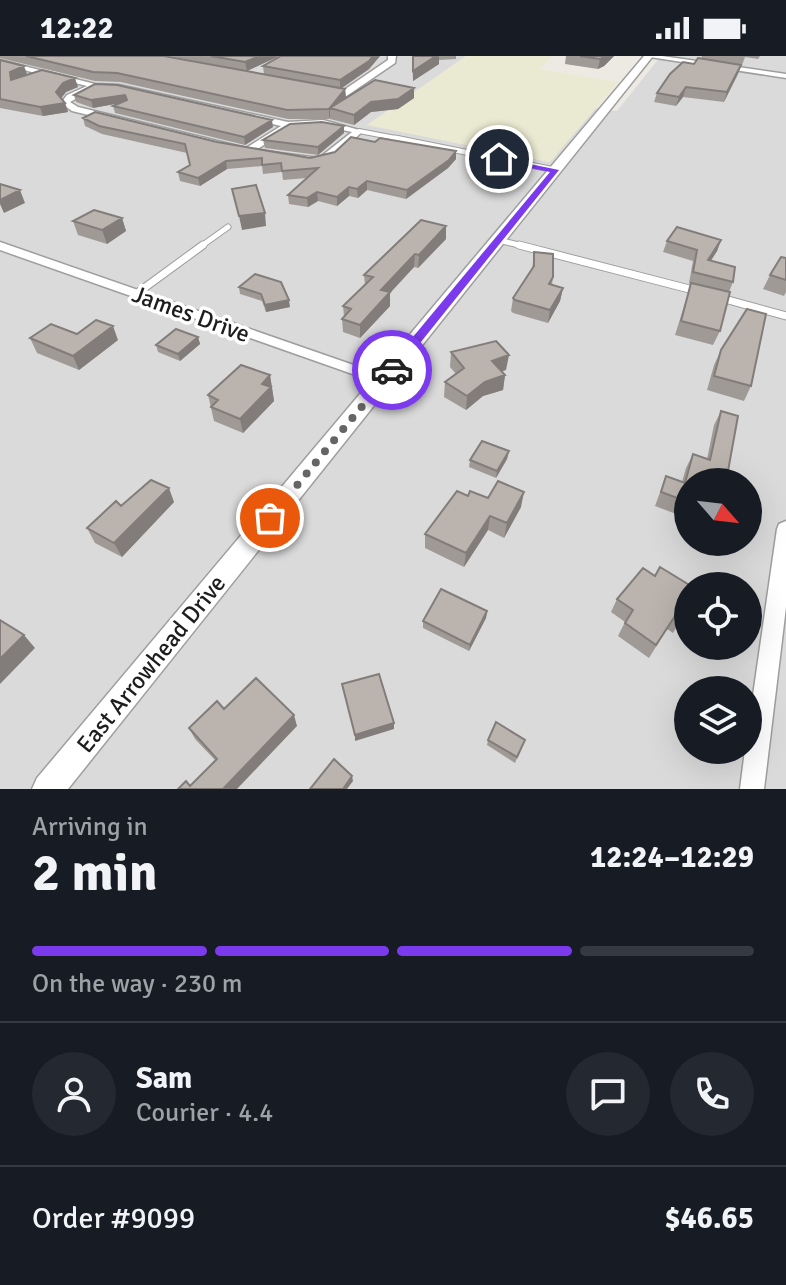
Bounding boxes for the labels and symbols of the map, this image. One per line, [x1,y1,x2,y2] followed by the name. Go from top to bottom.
[465,125,533,193] pin
[128,279,254,349] street label: James Drive
[352,330,432,410] courier
[674,468,762,556] north arrow
[236,484,304,552] pin
[70,569,232,759] street label: East Arrowhead Drive

